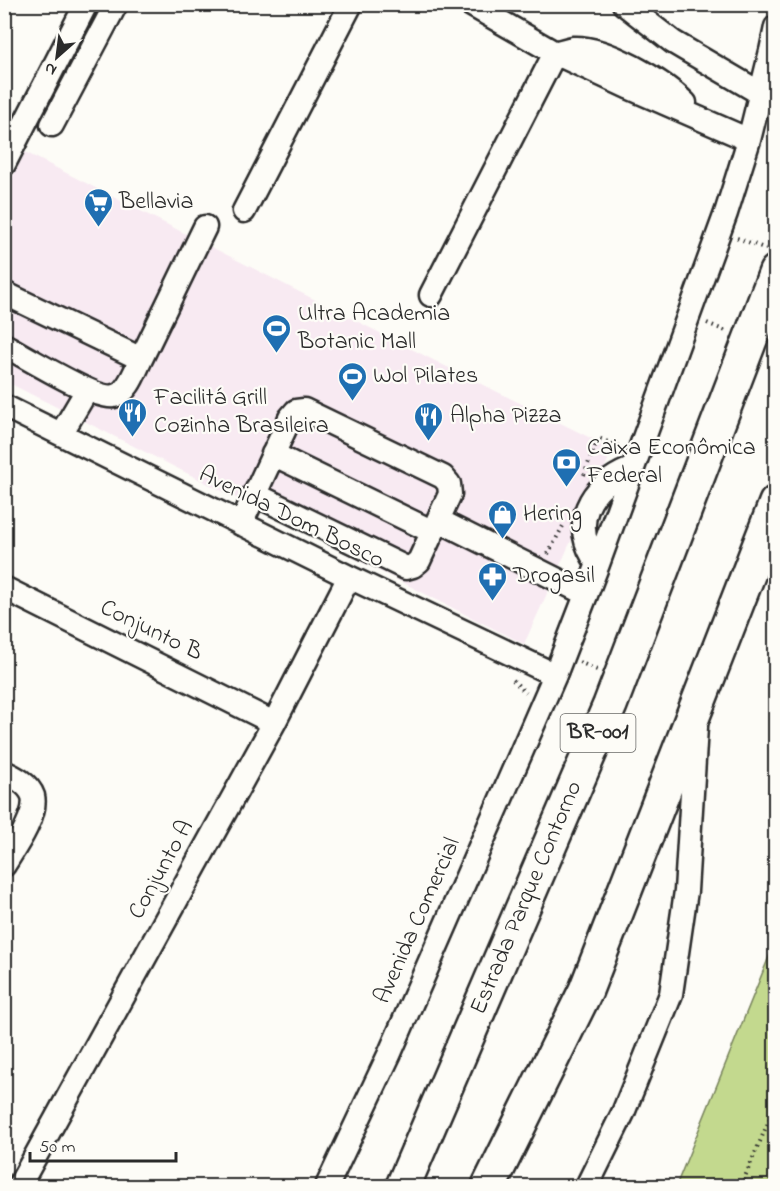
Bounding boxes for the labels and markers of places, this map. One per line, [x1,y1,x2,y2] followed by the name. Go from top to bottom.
[118,185,193,220] place label: Bellavia
[82,186,114,228] supermarket icon: Bellavia
[297,297,450,360] place label: Ultra Academia Botanic Mall
[261,312,293,354] sports icon: Ultra Academia Botanic Mall
[373,359,478,394] place label: Wol Pilates
[336,360,368,402] sports icon: Wol Pilates
[153,381,329,444] place label: Facilitá Grill Cozinha Brasileira
[117,396,149,438] restaurant icon: Facilitá Grill Cozinha Brasileira
[450,399,561,434] place label: Alpha Pizza
[413,400,445,442] restaurant icon: Alpha Pizza
[586,431,756,494] place label: Caixa Econômica Federal
[550,446,582,488] bank icon: Caixa Econômica Federal
[523,497,582,532] place label: Hering
[486,498,518,540] shop icon: Hering
[512,559,595,594] place label: Drogasil
[476,560,508,602] pharmacy icon: Drogasil

